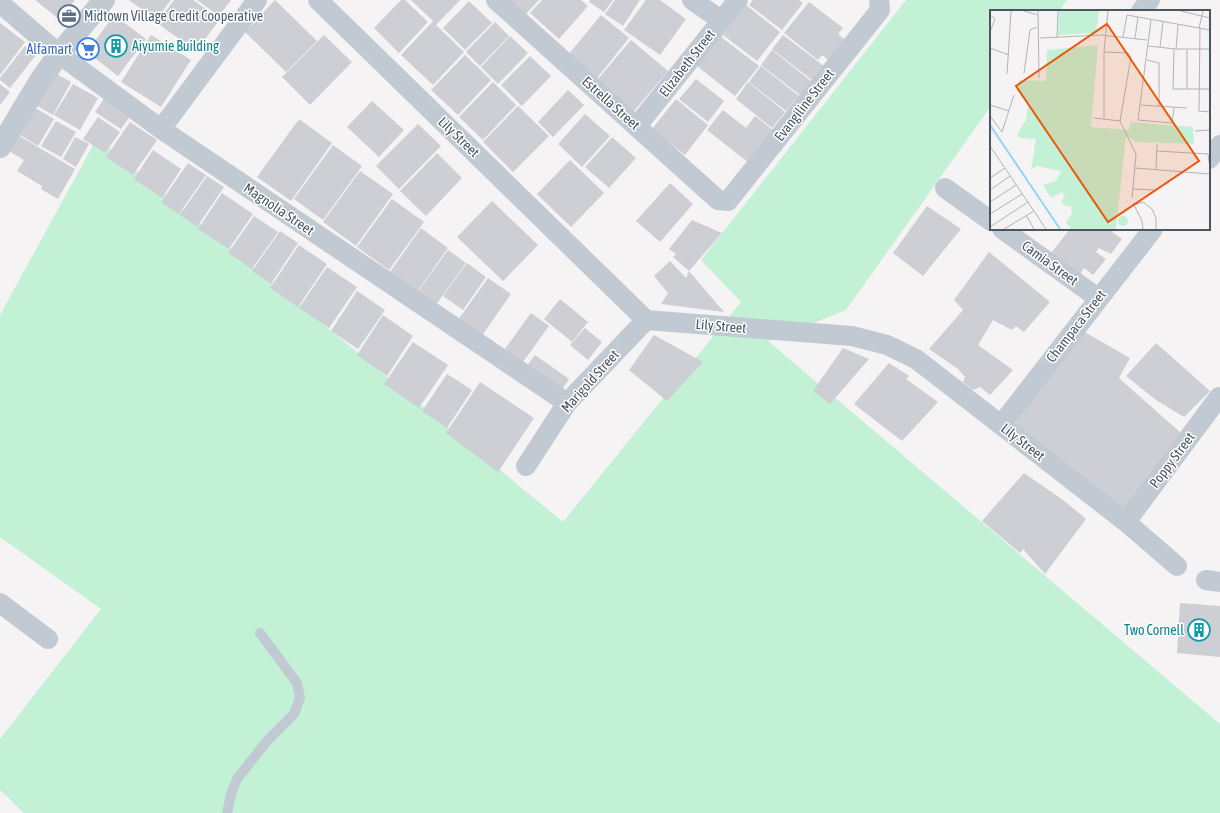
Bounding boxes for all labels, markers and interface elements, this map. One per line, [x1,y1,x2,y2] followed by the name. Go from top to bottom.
[56,3,82,29] office icon: Midtown Village Credit Cooperative
[84,8,263,24] place label: Midtown Village Credit Cooperative
[990,10,1210,230] inset map
[656,26,718,100] street label: Elizabeth Street
[103,33,129,59] building icon: Aiyumie Building
[75,36,101,62] supermarket icon: Alfamart
[132,38,219,54] place label: Aiyumie Building
[26,41,72,57] place label: Alfamart
[771,66,837,144] street label: Evangiline Street
[579,73,643,133] street label: Estrella Street
[435,114,483,160] street label: Lily Street
[241,180,317,238] street label: Magnolia Street
[1019,237,1081,289] street label: Camia Street
[1043,287,1109,365] street label: Champaca Street
[695,316,747,336] street label: Lily Street
[558,347,622,415] street label: Marigold Street
[998,420,1048,464] street label: Lily Street
[1146,429,1198,491] street label: Poppy Street
[1186,617,1212,643] building icon: Two Cornell
[1124,622,1184,638] place label: Two Cornell

